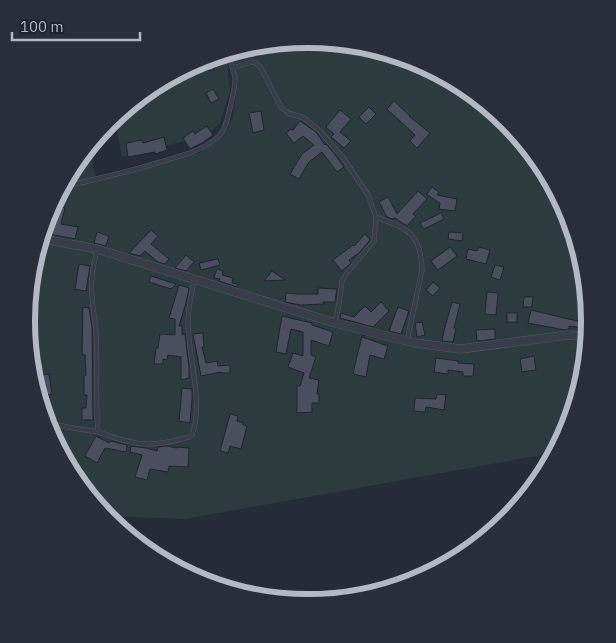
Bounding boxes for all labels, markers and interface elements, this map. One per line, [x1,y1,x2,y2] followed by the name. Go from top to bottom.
[12,10,140,42] scale bar
[20,17,64,36] text: 100 m

